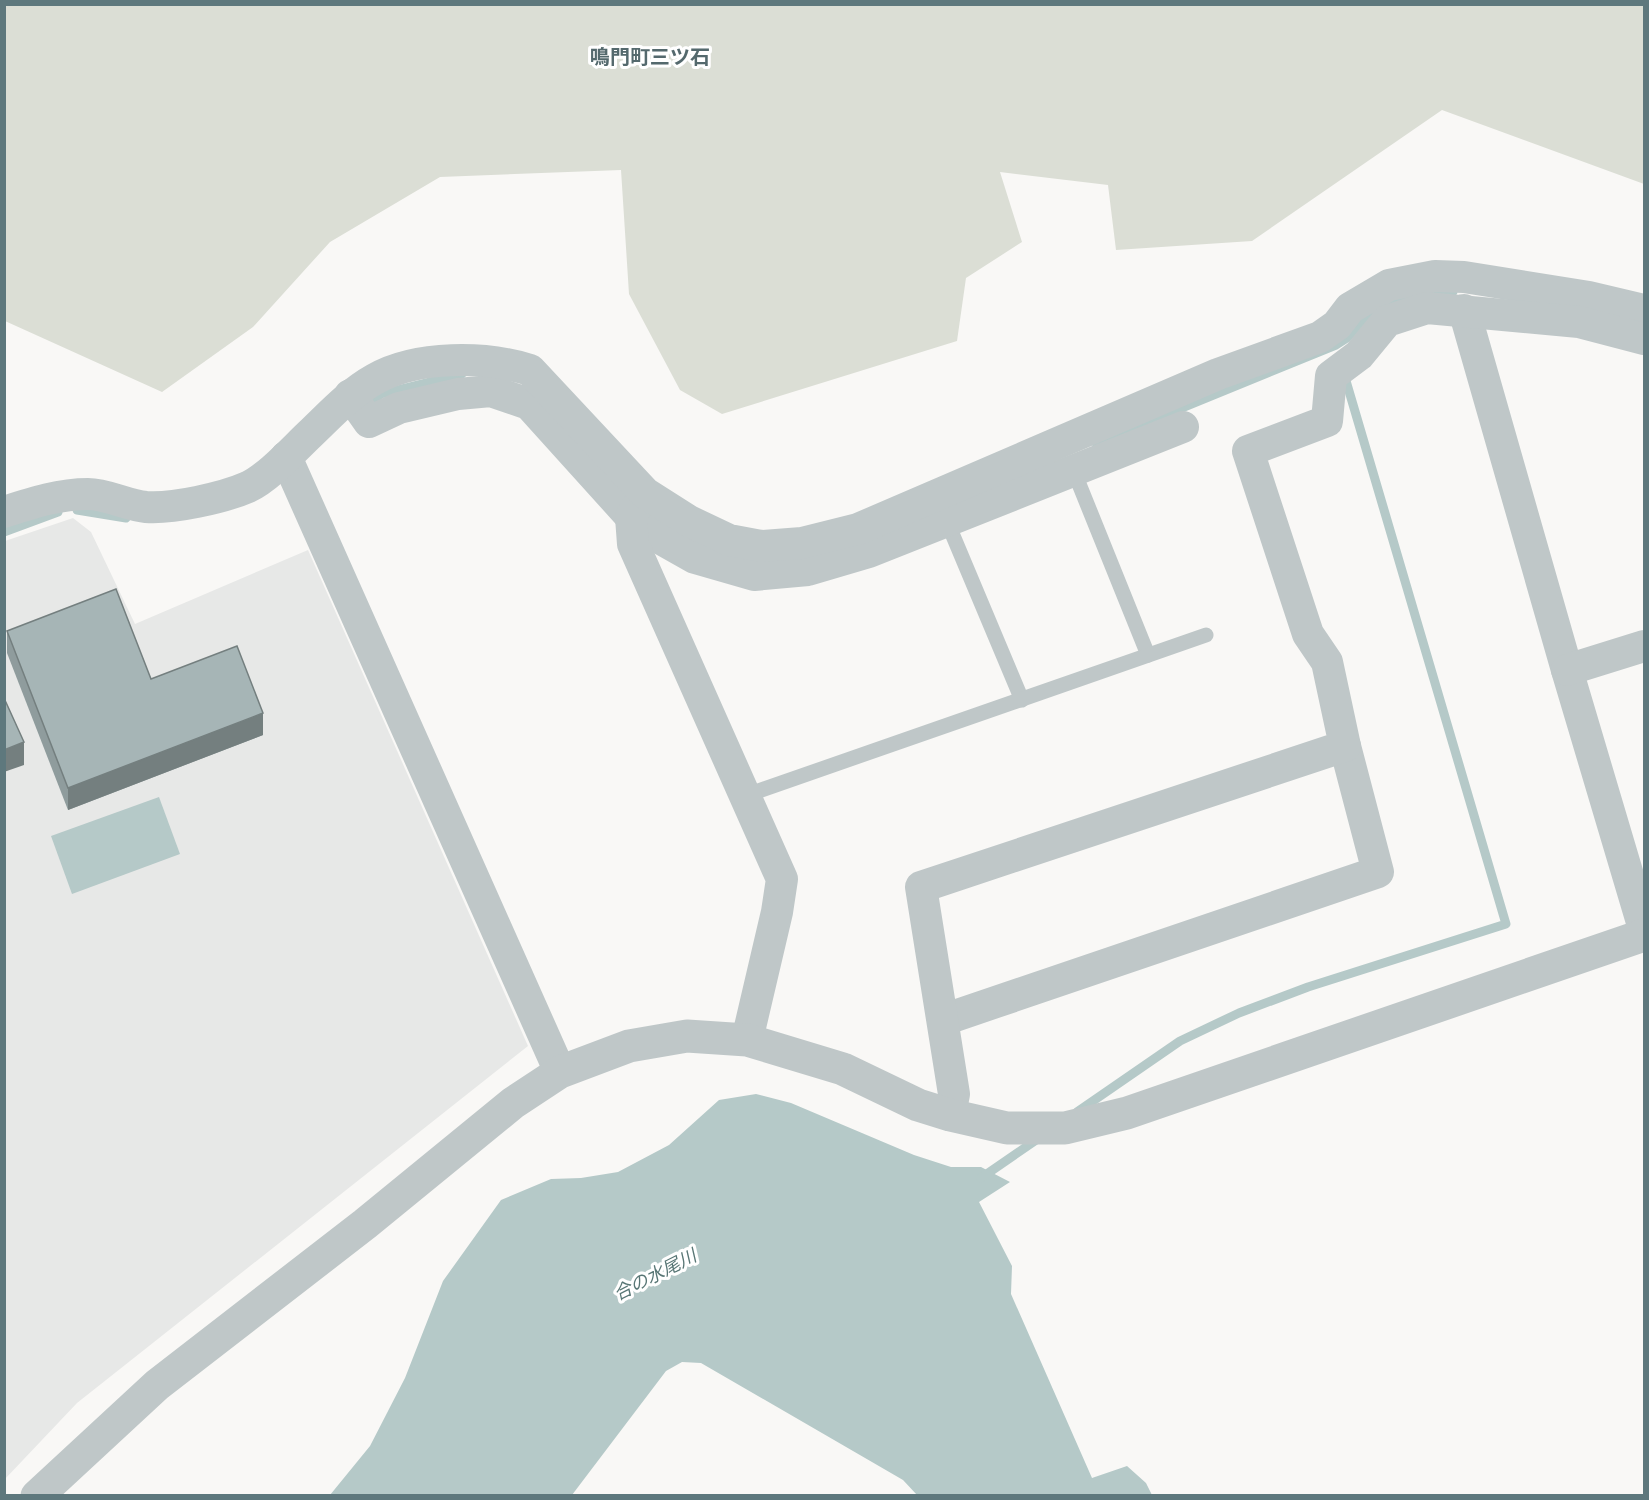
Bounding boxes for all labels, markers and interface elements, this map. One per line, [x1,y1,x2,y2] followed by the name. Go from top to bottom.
[590,43,710,70] district label: 鳴門町三ツ石
[609,1243,702,1305] water label: 合の水尾川

